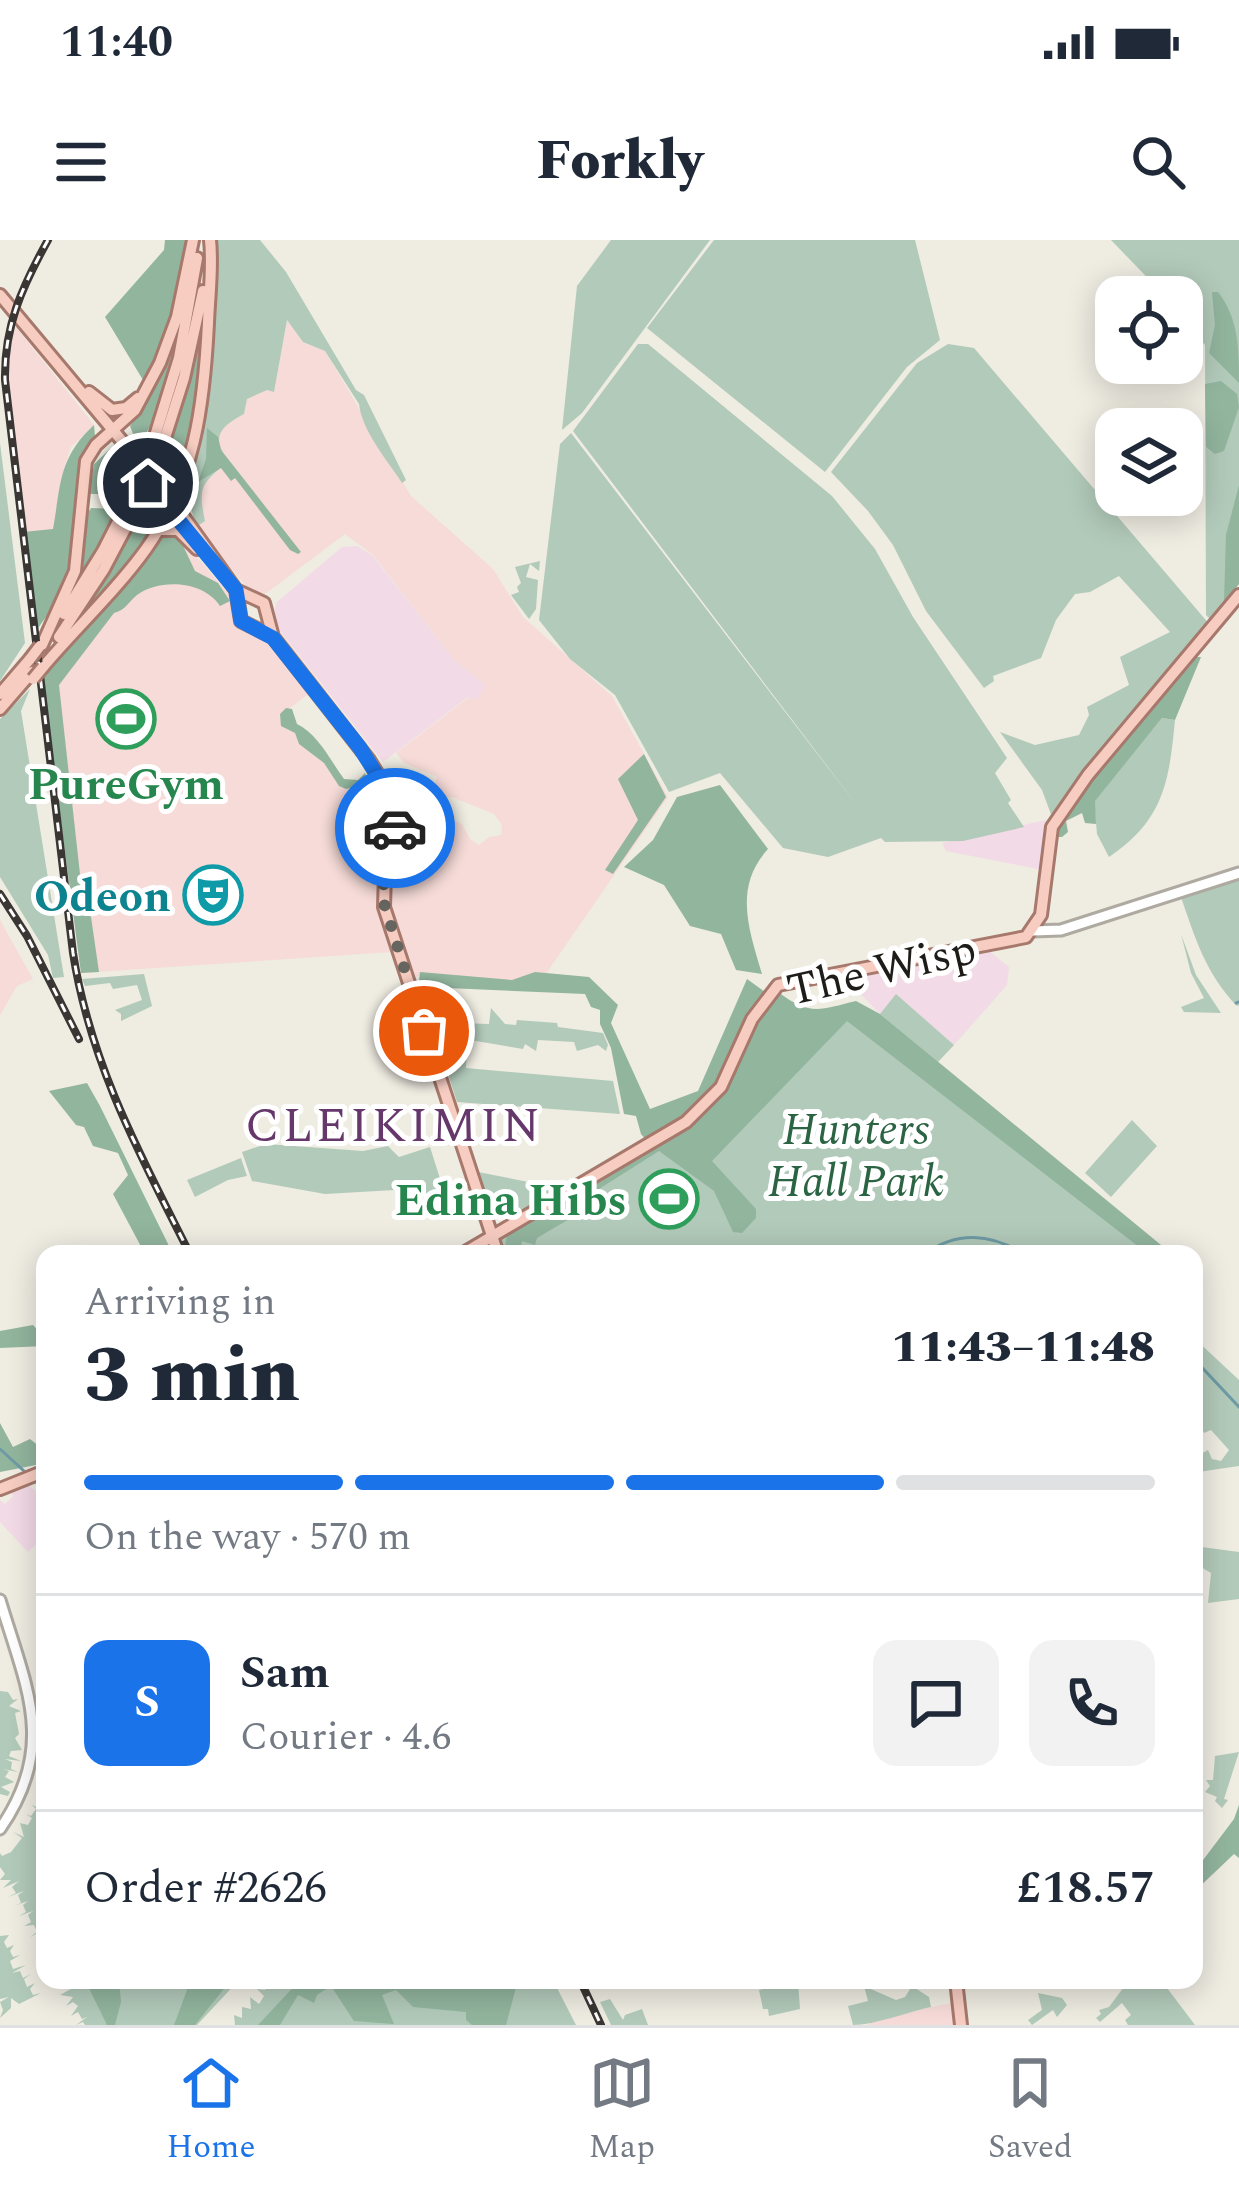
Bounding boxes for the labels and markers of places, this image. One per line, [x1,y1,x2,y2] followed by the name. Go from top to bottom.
[97,432,199,534] pin
[95,688,157,750] sports icon: PureGym
[28,751,224,820] place label: PureGym
[34,863,171,932] place label: Odeon
[182,864,244,926] theatre icon: Odeon
[373,980,475,1082] pin
[395,1167,627,1236] place label: Edina Hibs
[638,1168,700,1230] sports icon: Edina Hibs

